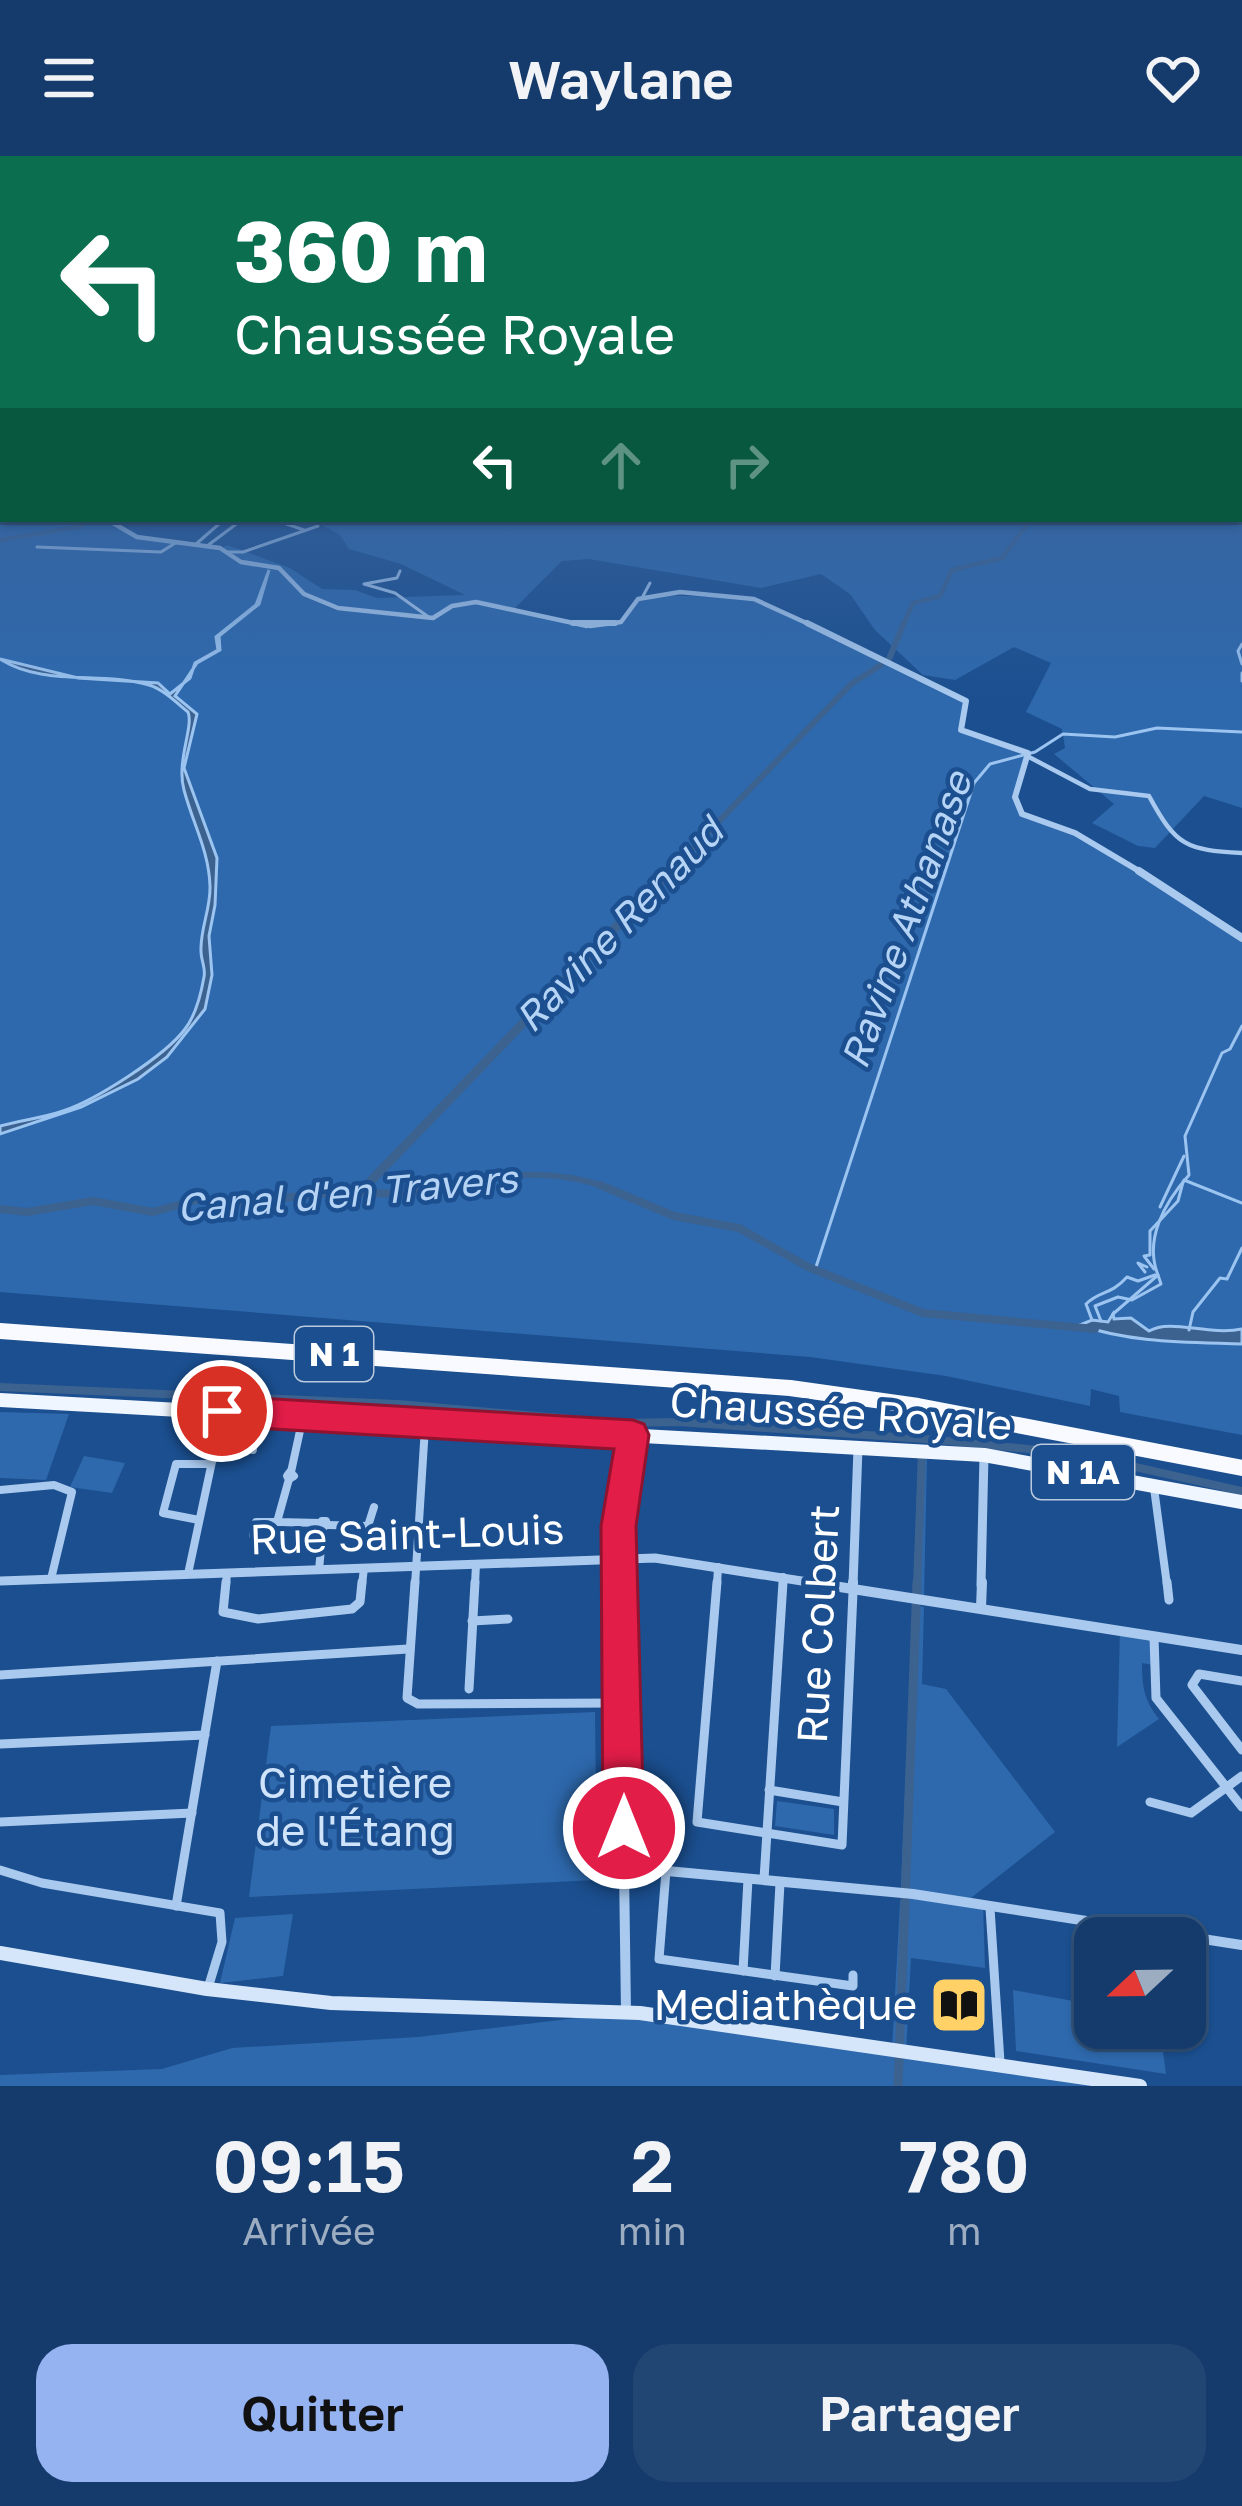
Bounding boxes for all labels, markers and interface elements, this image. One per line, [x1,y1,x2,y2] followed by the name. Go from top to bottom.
[36,45,102,111] icon: menu
[1140,45,1206,111] icon: heart
[508,46,734,111] text: Waylane
[234,200,488,300] text: 360 m
[36,204,192,360] icon: left
[234,301,675,366] text: Chaussée Royale
[462,432,528,498] icon: left
[588,432,654,498] icon: ahead
[714,432,780,498] icon: right
[830,763,982,1074] water label: Ravine Athanase
[505,805,735,1041] water label: Ravine Renaud
[175,1154,520,1231] water label: Canal d'en Travers
[295,1327,373,1381] road number: N 1
[171,1360,273,1462] pin
[668,1375,1014,1449] street label: Chaussée Royale
[189,1378,255,1444] icon: arrive
[1032,1445,1134,1499] road number: N 1A
[249,1503,565,1563] street label: Rue Saint-Louis
[786,1503,848,1745] street label: Rue Colbert
[255,1757,455,1855] park label: Cimetière de l'Étang
[561,1765,687,1891] position arrow
[1074,1917,1206,2049] north arrow
[1074,1917,1206,2049] map controls
[928,1974,990,2036] library icon: Mediathèque
[654,1979,917,2029] place label: Mediathèque
[213,2121,405,2208] text: 09:15
[631,2121,674,2208] text: 2
[899,2121,1029,2208] text: 780
[242,2207,376,2254] text: Arrivée
[618,2207,687,2254] text: min
[947,2207,982,2254] text: m
[36,2344,609,2482] button: Quitter
[633,2344,1206,2482] button: Partager

